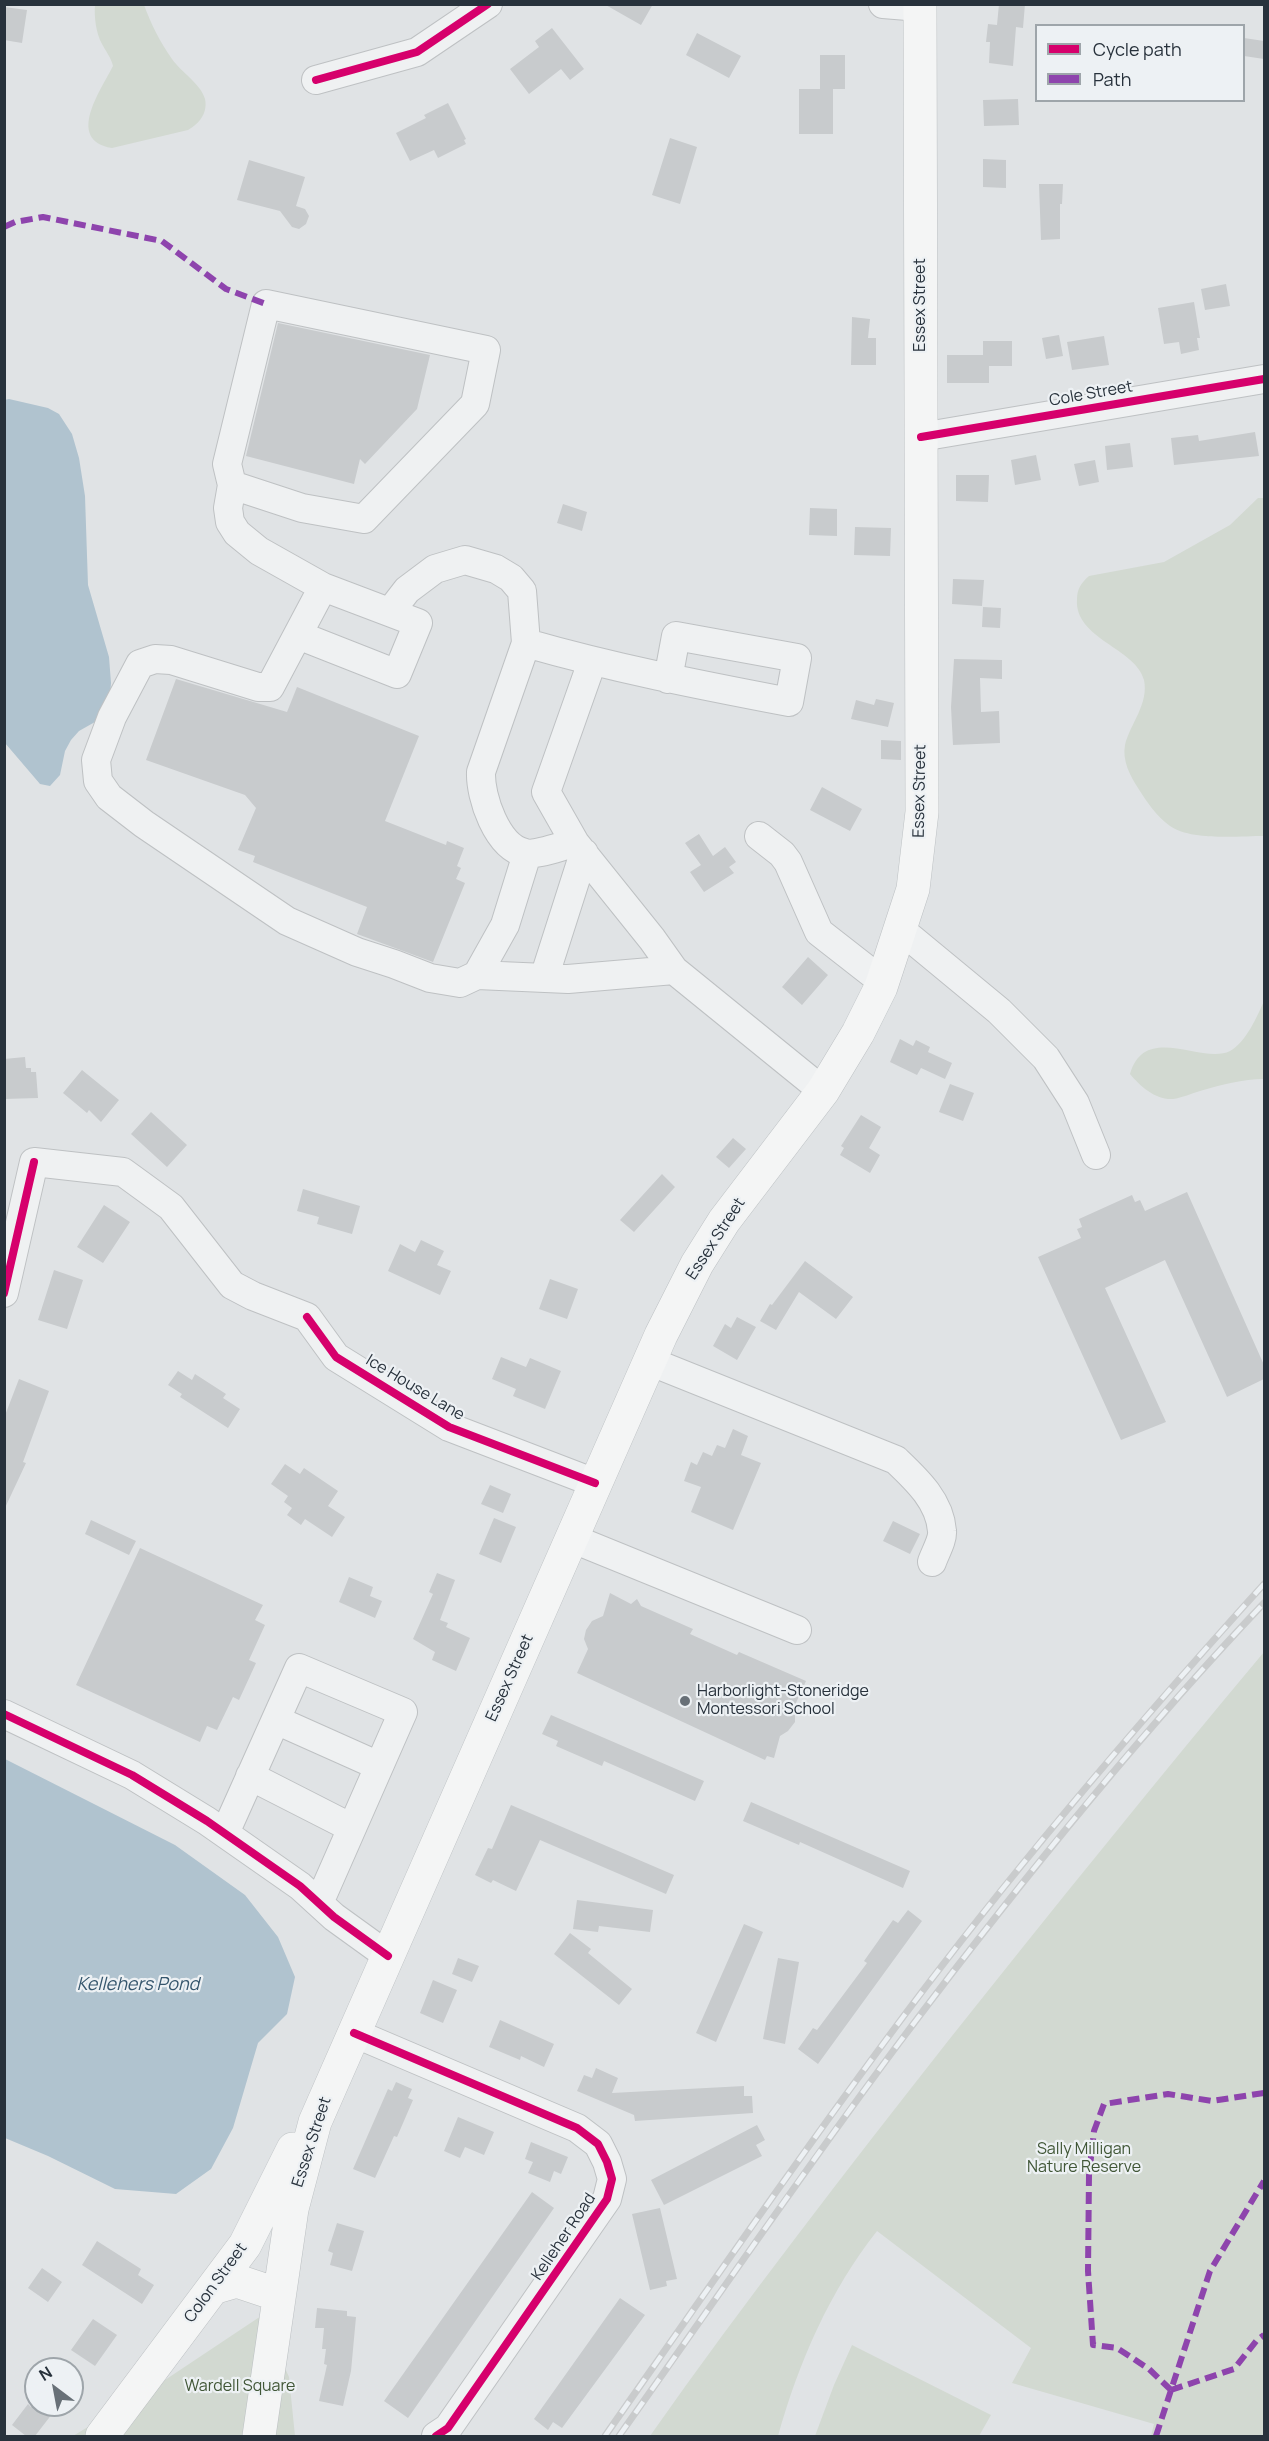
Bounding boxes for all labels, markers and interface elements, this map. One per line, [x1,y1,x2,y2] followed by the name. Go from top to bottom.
[1035,24,1245,102] legend
[1093,37,1182,61] text: Cycle path
[1093,67,1131,91] text: Path
[911,258,931,352] street label: Essex Street
[1048,377,1134,411] street label: Cole Street
[910,744,930,838] street label: Essex Street
[682,1195,750,1283] street label: Essex Street
[362,1351,468,1425] street label: Ice House Lane
[482,1631,538,1725] street label: Essex Street
[697,1682,869,1720] place label: Harborlight-Stoneridge Montessori School
[678,1694,692,1708] marker: Harborlight-Stoneridge Montessori School
[77,1974,199,1996] water label: Kellehers Pond
[288,2095,336,2189] street label: Essex Street
[1027,2140,1141,2178] park label: Sally Milligan Nature Reserve
[528,2190,600,2284] street label: Kelleher Road
[181,2239,251,2327] street label: Colon Street
[24,2357,84,2417] north arrow
[35,2361,56,2386] text: N
[185,2377,295,2397] park label: Wardell Square

